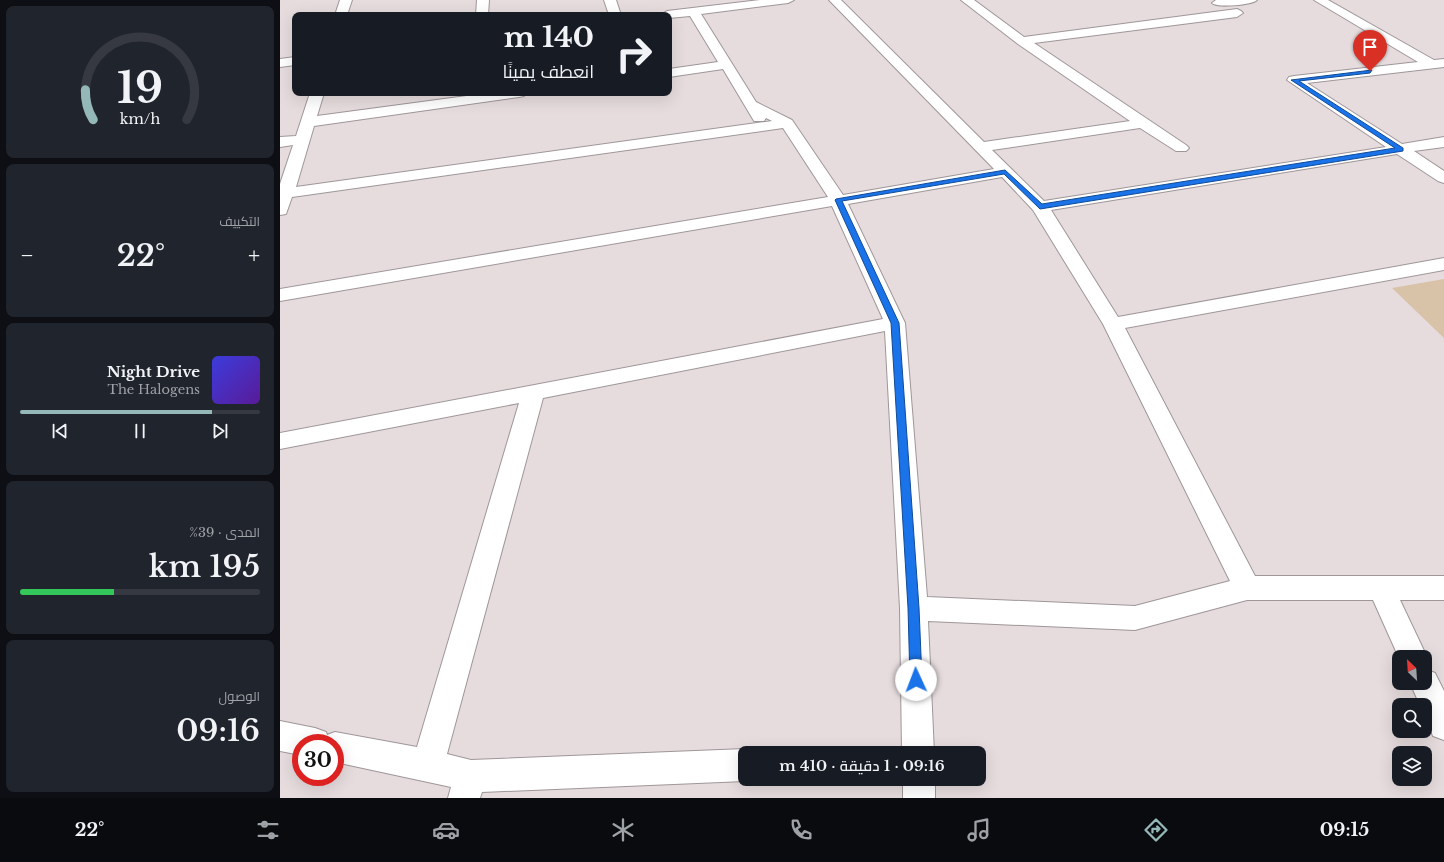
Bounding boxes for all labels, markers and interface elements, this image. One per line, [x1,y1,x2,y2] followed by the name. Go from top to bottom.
[504,20,594,55] text: 140 m
[608,28,660,80] icon: right
[1353,30,1387,71] pin
[1359,36,1381,58] icon: arrive
[502,61,594,83] text: انعطف يمينًا
[117,63,163,114] text: 19
[120,110,160,128] text: km/h
[219,213,260,230] text: التكييف
[117,237,165,274] text: 22°
[20,242,34,269] text: −
[248,242,260,269] text: +
[107,362,200,381] text: Night Drive
[107,381,200,398] text: The Halogens
[49,420,71,442] icon: previous
[129,420,151,442] icon: pause
[209,420,231,442] icon: next
[189,524,260,541] text: المدى · 39%
[149,548,260,585] text: 195 km
[1392,650,1432,690] north arrow
[1392,650,1432,786] map controls
[895,659,937,701] position arrow
[219,688,260,705] text: الوصول
[1392,698,1432,738] button: search
[176,712,260,749] text: 09:16
[292,734,344,786] speed limit sign: 30
[1392,746,1432,786] button: layers
[779,756,945,775] text: 09:16 · 1 دقيقة · 410 m
[254,816,282,844] icon: filters
[432,816,460,844] icon: car
[609,816,637,844] icon: climate
[787,816,815,844] icon: phone
[965,816,993,844] icon: music
[1142,816,1170,844] icon: directions
[75,819,104,841] text: 22°
[1320,819,1369,841] text: 09:15

